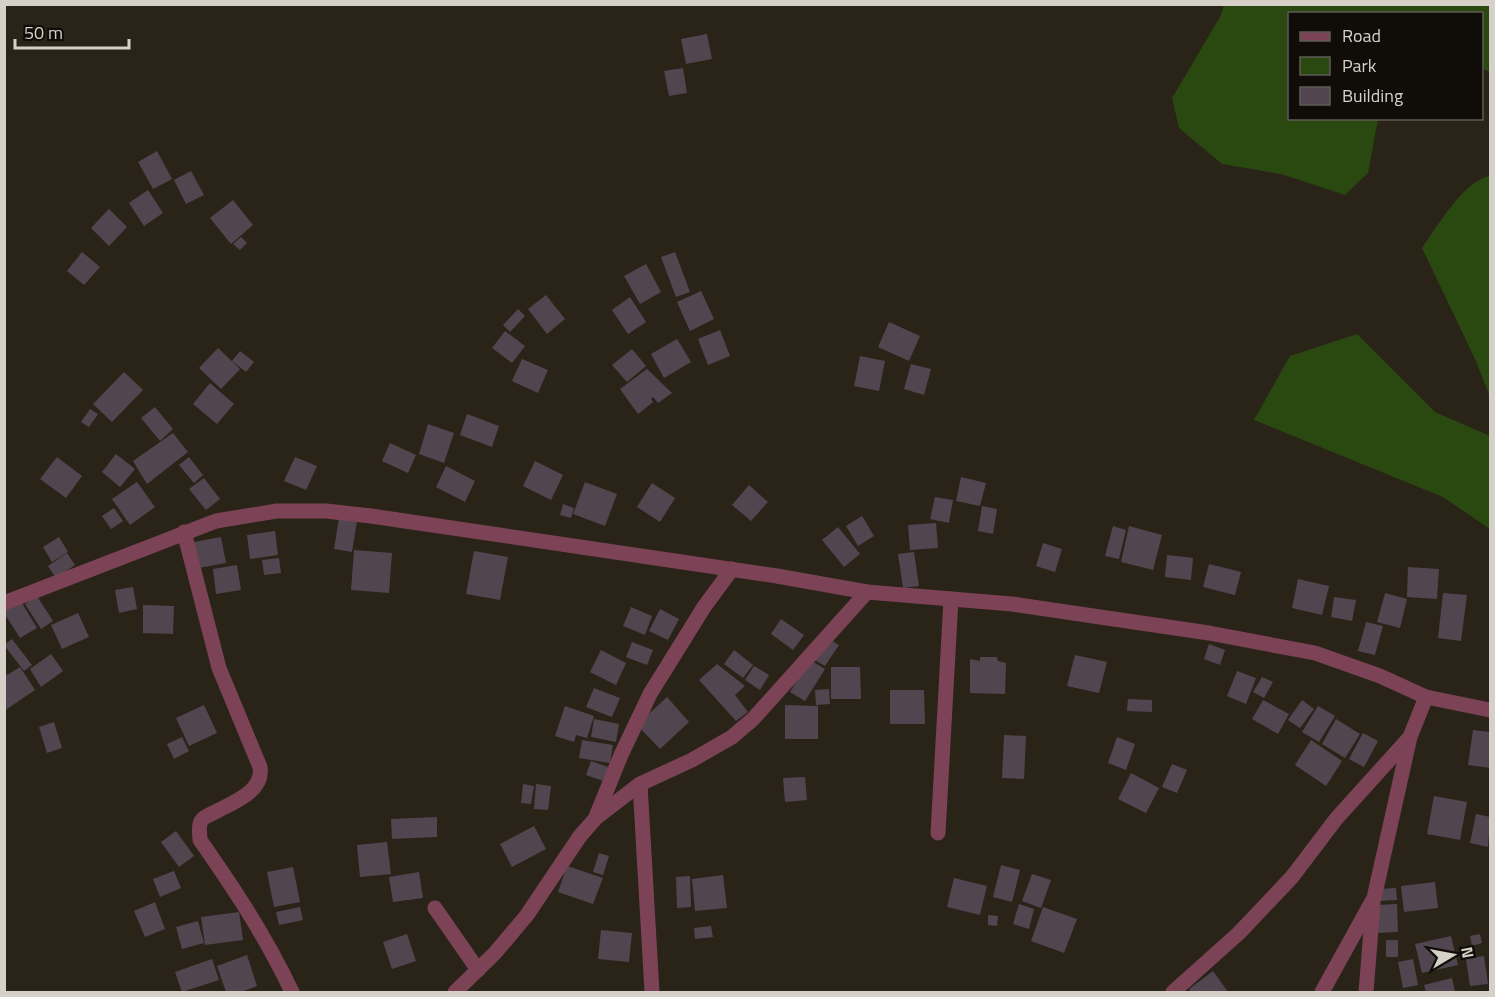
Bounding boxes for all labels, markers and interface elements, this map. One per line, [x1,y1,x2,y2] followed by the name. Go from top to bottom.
[15,12,129,50] scale bar
[1288,12,1483,120] legend
[24,19,63,46] text: 50 m
[1342,22,1381,49] text: Road
[1342,52,1377,79] text: Park
[1342,82,1403,109] text: Building
[1423,925,1483,985] north arrow
[1455,945,1481,960] text: N

